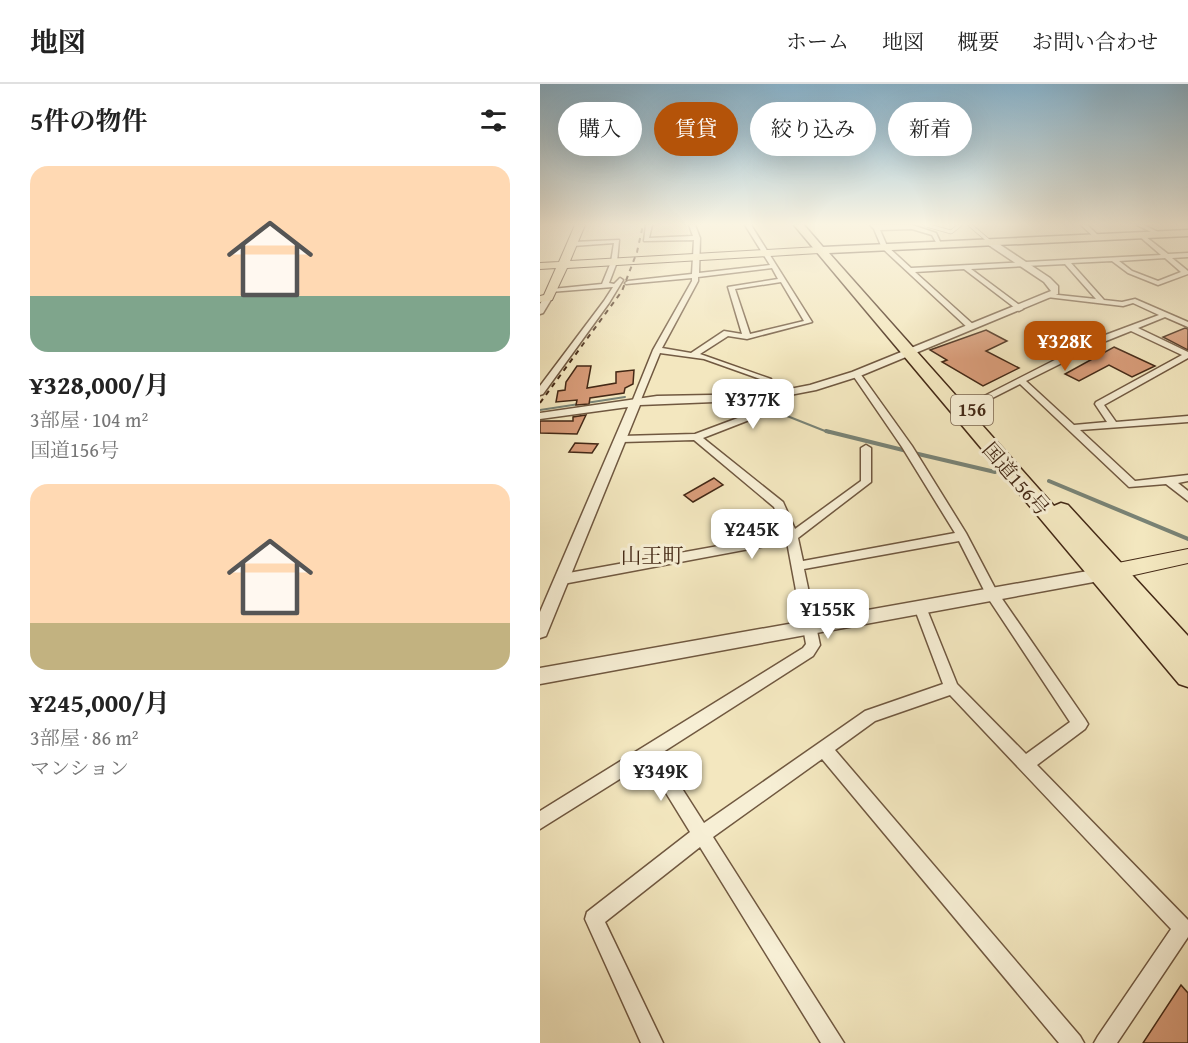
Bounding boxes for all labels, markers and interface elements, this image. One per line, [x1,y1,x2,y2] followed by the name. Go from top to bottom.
[30,21,86,62] text: 地図
[786,26,849,57] text: ホーム
[882,26,924,57] text: 地図
[957,26,999,57] text: 概要
[1032,26,1158,57] text: お問い合わせ
[30,101,147,140] text: 5件の物件
[558,102,642,156] chip: 購入
[654,102,738,156] chip: 賃貸
[750,102,876,156] chip: 絞り込み
[888,102,972,156] chip: 新着
[477,104,510,137] icon: filters
[216,205,324,313] icon: home
[1023,321,1107,372] pin: ¥328K
[1038,326,1092,355] text: ¥328K
[30,365,170,404] text: ¥328,000/月
[711,379,795,430] pin: ¥377K
[726,384,780,413] text: ¥377K
[951,395,993,425] road number: 156
[30,405,148,434] text: 3部屋 · 104 m²
[30,435,119,464] text: 国道156号
[976,436,1056,522] street label: 国道156号
[710,509,794,560] pin: ¥245K
[725,514,779,543] text: ¥245K
[216,523,324,631] icon: home
[621,540,684,571] district label: 山王町
[786,589,870,640] pin: ¥155K
[801,594,855,623] text: ¥155K
[30,683,170,722] text: ¥245,000/月
[30,723,139,752] text: 3部屋 · 86 m²
[619,751,703,802] pin: ¥349K
[30,753,129,782] text: マンション
[634,756,688,785] text: ¥349K

